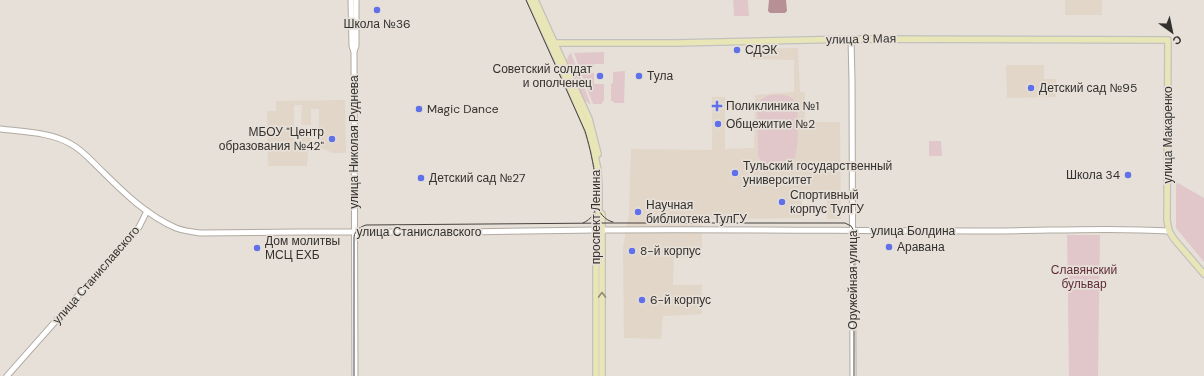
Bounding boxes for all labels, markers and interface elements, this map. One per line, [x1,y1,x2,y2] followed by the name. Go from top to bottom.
[372,5,382,15] marker: Школа №36
[1152,12,1192,52] north arrow
[343,16,411,32] place label: Школа №36
[826,30,896,48] street label: улица 9 Мая
[1170,32,1185,48] text: С
[745,42,777,58] place label: СДЭК
[732,45,742,55] marker: СДЭК
[492,61,592,91] place label: Советский солдат и ополченец
[647,68,673,84] place label: Тула
[595,71,605,81] marker: Советский солдат и ополченец
[634,71,644,81] marker: Тула
[346,75,362,209] street label: улица Николая Руднева
[1039,80,1137,96] place label: Детский сад №95
[1026,83,1036,93] marker: Детский сад №95
[1160,86,1176,184] street label: улица Макаренко
[726,98,819,114] place label: Поликлиника №1
[711,100,723,112] marker: Поликлиника №1
[427,101,499,117] place label: Magic Dance
[414,104,424,114] marker: Magic Dance
[726,116,815,132] place label: Общежитие №2
[713,119,723,129] marker: Общежитие №2
[219,124,325,154] place label: МБОУ "Центр образования №42"
[327,134,337,144] marker: МБОУ "Центр образования №42"
[743,158,892,188] place label: Тульский государственный университет
[1066,167,1120,183] place label: Школа 34
[730,168,740,178] marker: Тульский государственный университет
[429,170,525,186] place label: Детский сад №27
[588,170,604,264] street label: проспект Ленина
[1123,170,1133,180] marker: Школа 34
[416,173,426,183] marker: Детский сад №27
[790,187,864,217] place label: Спортивный корпус ТулГУ
[646,197,747,227] place label: Научная библиотека ТулГУ
[777,197,787,207] marker: Спортивный корпус ТулГУ
[633,207,643,217] marker: Научная библиотека ТулГУ
[49,222,143,327] street label: улица Станиславского
[871,223,956,239] street label: улица Болдина
[357,224,482,240] street label: улица Станиславского
[845,230,861,330] street label: Оружейная улица
[265,233,340,263] place label: Дом молитвы МСЦ ЕХБ
[897,239,945,255] place label: Аравана
[884,242,894,252] marker: Аравана
[252,243,262,253] marker: Дом молитвы МСЦ ЕХБ
[640,243,701,259] place label: 8-й корпус
[627,246,637,256] marker: 8-й корпус
[1051,262,1117,292] park label: Славянский бульвар
[598,292,606,298] one-way arrow
[650,292,711,308] place label: 6-й корпус
[637,295,647,305] marker: 6-й корпус

